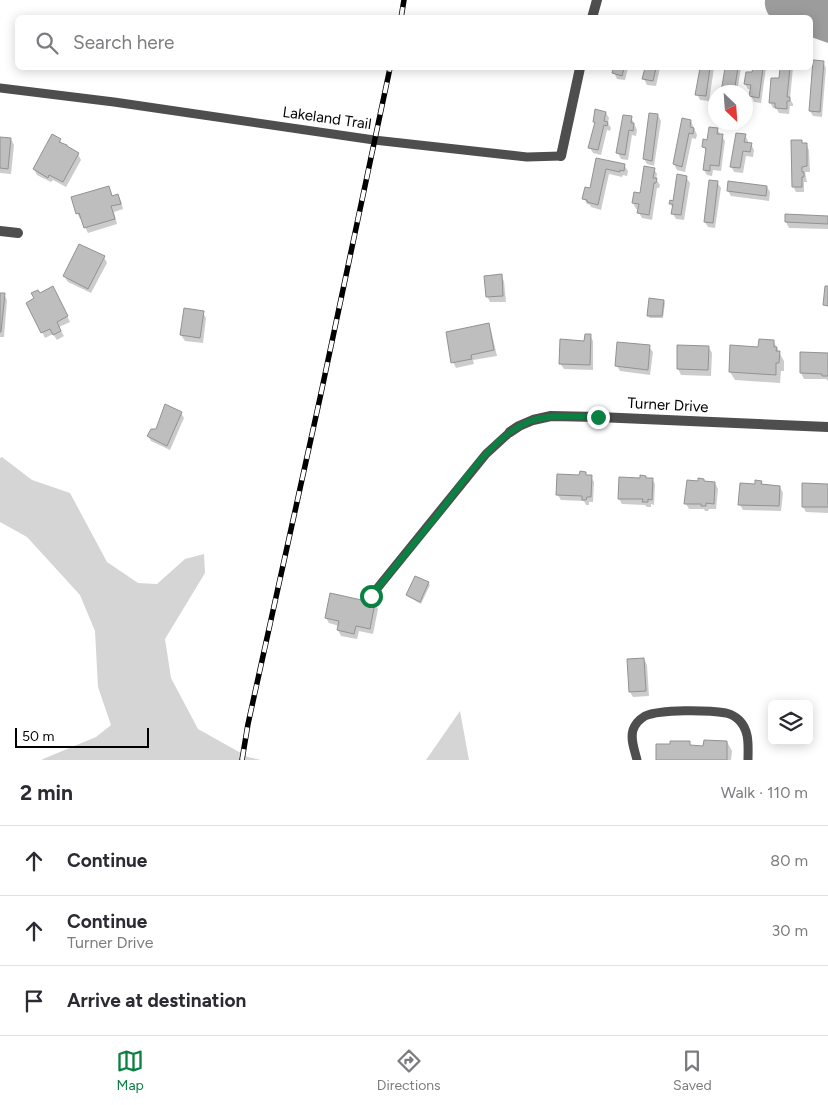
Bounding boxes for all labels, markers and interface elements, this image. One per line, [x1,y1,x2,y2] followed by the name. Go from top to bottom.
[15,15,813,70] search box
[33,29,61,57] icon: search
[73,31,175,54] text: Search here
[708,85,753,130] north arrow
[281,103,373,133] street label: Lakeland Trail
[627,394,709,416] street label: Turner Drive
[587,406,610,429] route end
[360,585,383,608] route start
[768,700,813,745] map controls
[768,700,813,745] button: layers
[15,725,149,748] scale bar
[22,728,54,745] text: 50 m
[20,780,73,805] text: 2 min
[721,783,808,802] text: Walk · 110 m
[20,847,48,875] icon: ahead
[67,849,147,872] text: Continue
[770,851,808,870] text: 80 m
[67,910,147,933] text: Continue
[20,917,48,945] icon: ahead
[771,921,808,940] text: 30 m
[67,933,153,952] text: Turner Drive
[20,987,48,1015] icon: arrive
[67,989,246,1012] text: Arrive at destination
[116,1047,144,1094] tab: Map
[377,1047,441,1094] tab: Directions
[673,1047,712,1094] tab: Saved

